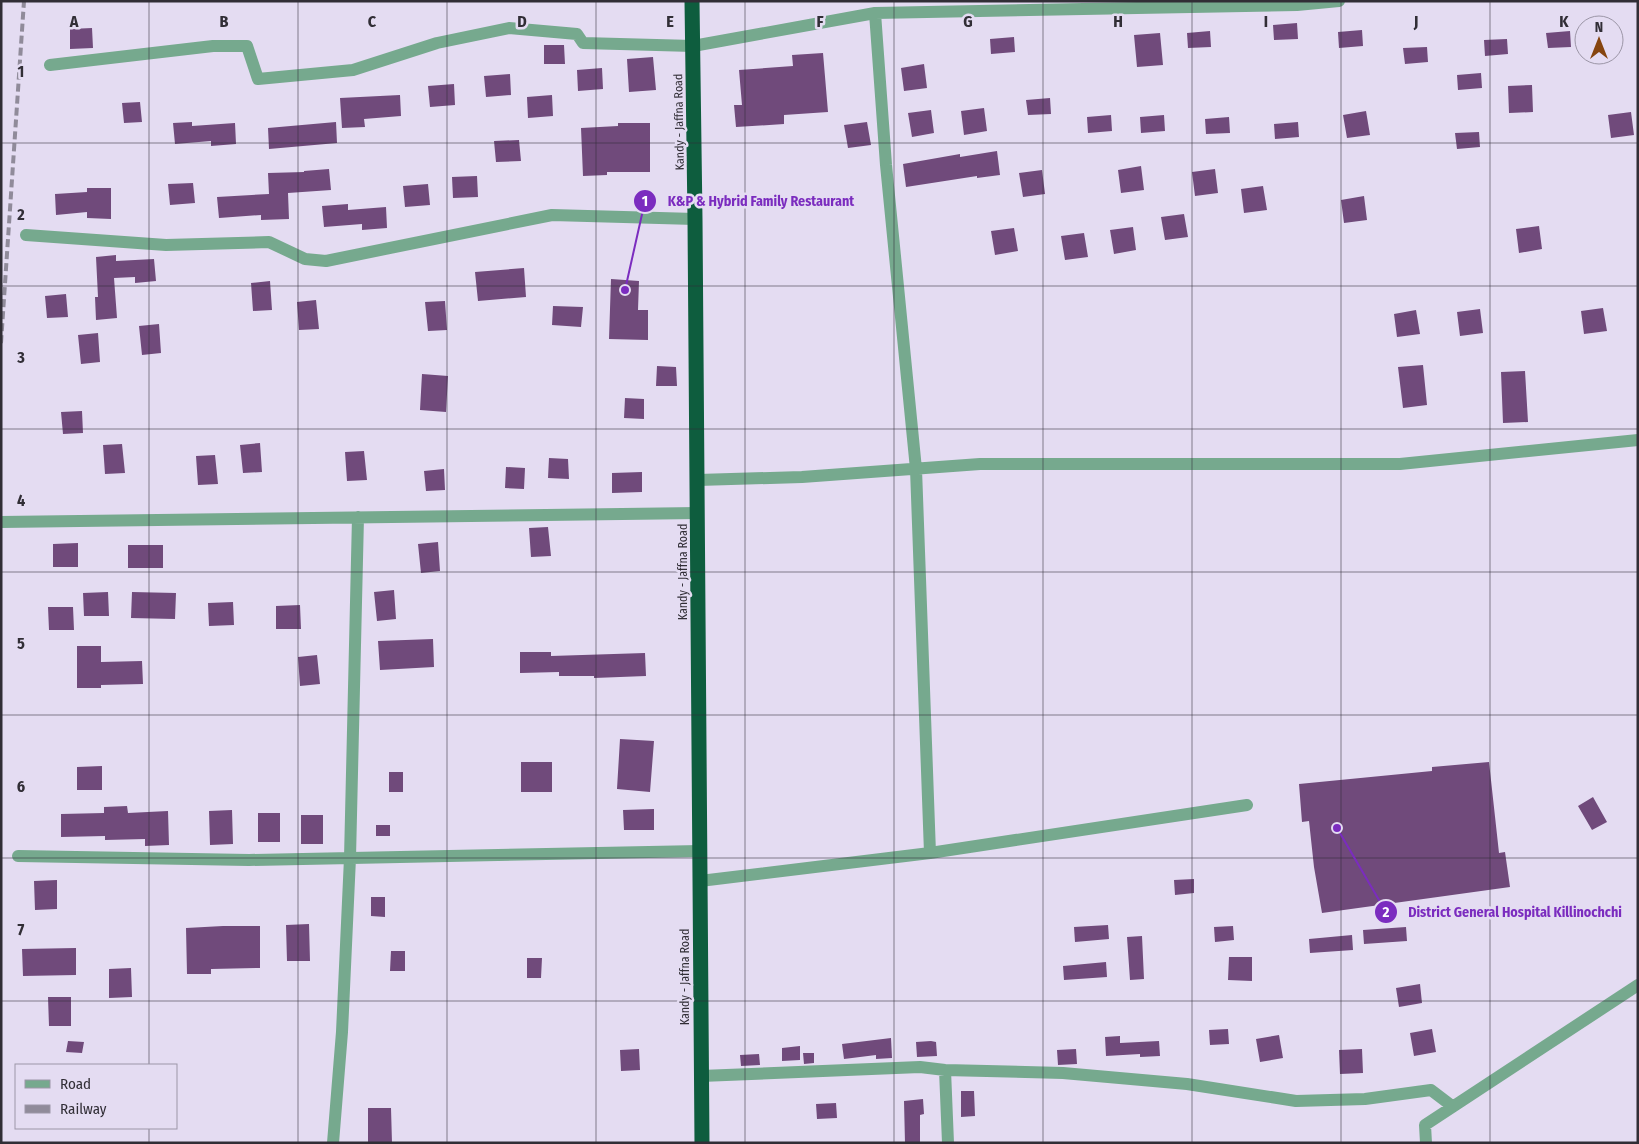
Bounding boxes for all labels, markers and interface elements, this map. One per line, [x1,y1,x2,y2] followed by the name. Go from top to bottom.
[69,12,79,31] text: A
[220,12,229,31] text: B
[368,12,377,31] text: C
[517,12,527,31] text: D
[666,12,674,31] text: E
[816,12,824,31] text: F
[963,12,973,31] text: G
[1113,12,1123,31] text: H
[1264,12,1268,31] text: I
[1413,12,1418,31] text: J
[1559,12,1569,31] text: K
[1574,15,1624,65] north arrow
[1595,19,1603,36] text: N
[18,62,24,81] text: 1
[671,74,687,170] street label: Kandy - Jaffna Road
[632,186,864,215] callout: K&P & Hybrid Family Restaurant
[642,192,648,210] text: 1
[668,193,855,210] text: K&P & Hybrid Family Restaurant
[16,205,25,224] text: 2
[16,348,25,367] text: 3
[17,491,25,510] text: 4
[676,524,690,620] street label: Kandy - Jaffna Road
[17,634,25,653] text: 5
[17,777,25,796] text: 6
[1373,898,1632,927] callout: District General Hospital Killinochchi
[1382,903,1390,921] text: 2
[1408,904,1622,921] text: District General Hospital Killinochchi
[18,920,25,939] text: 7
[678,929,692,1025] street label: Kandy - Jaffna Road
[15,1064,178,1129] legend
[60,1075,91,1093] text: Road
[60,1100,107,1118] text: Railway

